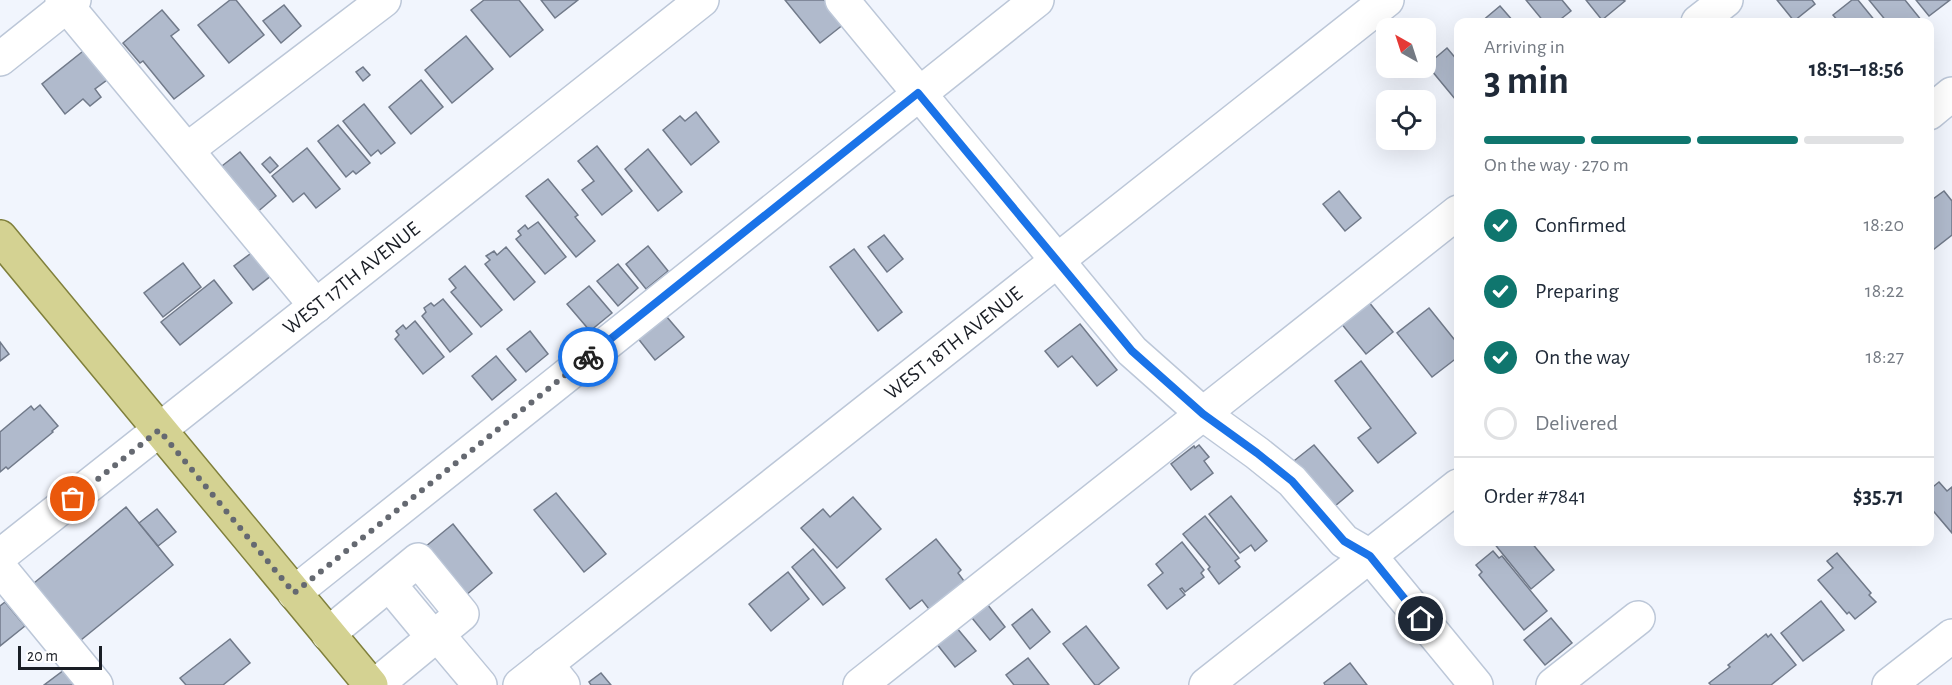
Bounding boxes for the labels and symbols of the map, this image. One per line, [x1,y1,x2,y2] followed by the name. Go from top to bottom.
[1376,18,1436,78] north arrow
[279,218,423,338] street label: WEST 17TH AVENUE
[880,282,1026,403] street label: WEST 18TH AVENUE
[558,327,618,387] courier
[47,473,98,524] pin
[1395,593,1446,644] pin
[18,643,102,670] scale bar

